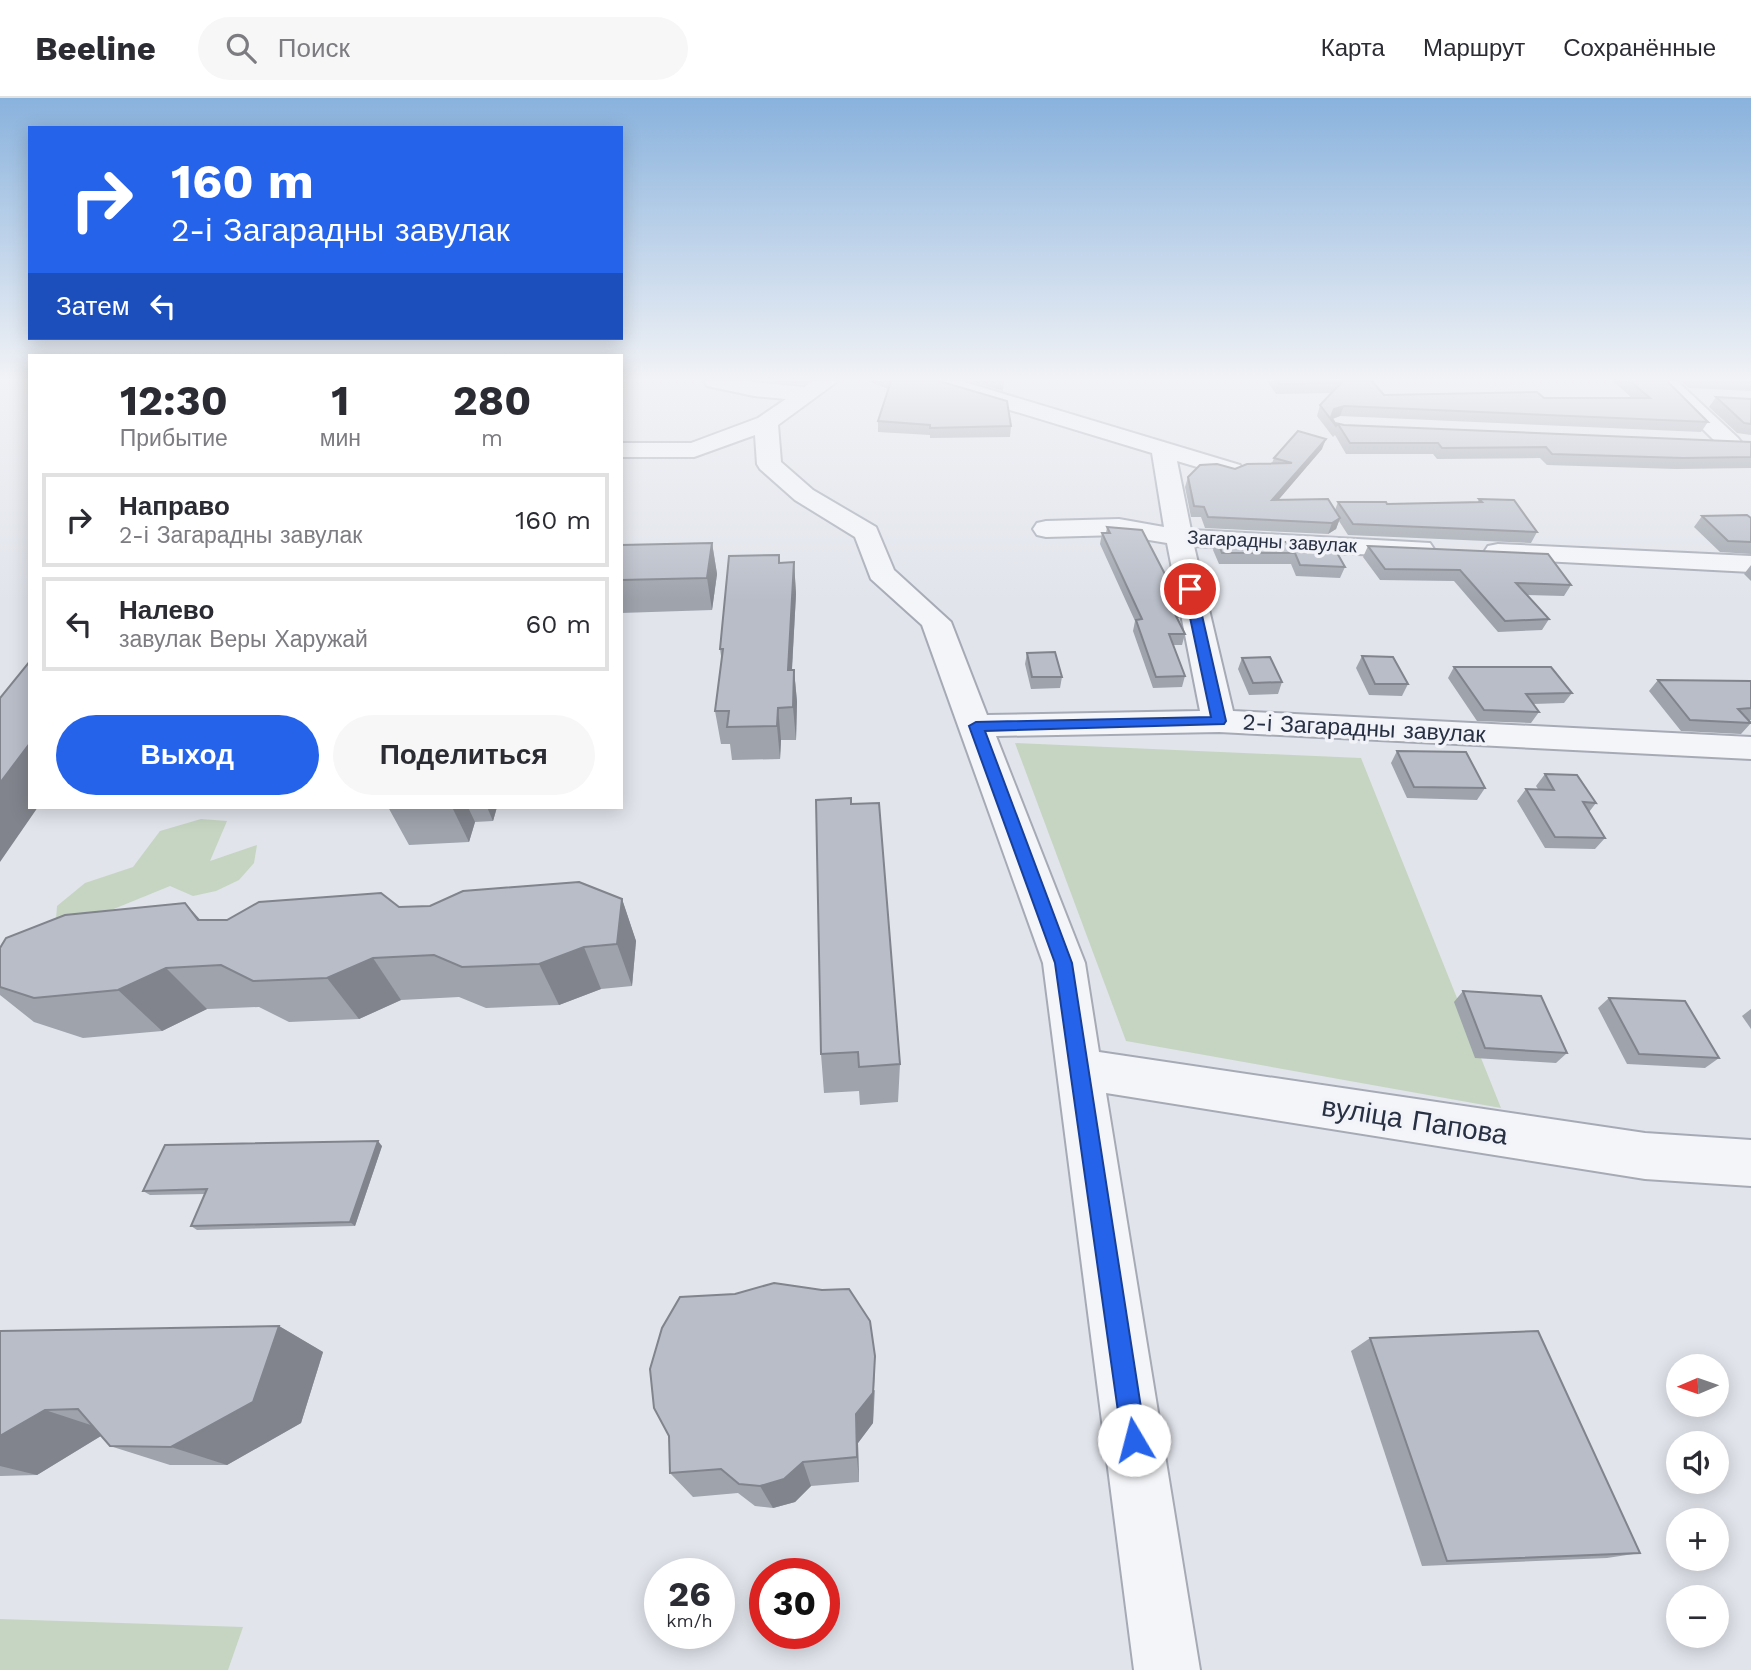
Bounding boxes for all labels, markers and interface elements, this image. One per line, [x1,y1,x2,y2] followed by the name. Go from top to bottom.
[198,17,688,80] search box
[35,29,156,68] text: Beeline
[222,29,260,67] icon: search
[278,33,350,63] text: Поиск
[1321,34,1385,62] text: Карта
[1423,34,1525,62] text: Маршрут
[1563,34,1716,62] text: Сохранённые
[171,152,314,210] text: 160 m
[56,154,147,245] icon: right
[171,211,510,249] text: 2-і Загарадны завулак
[144,287,182,325] icon: left
[56,291,130,321] text: Затем
[120,376,228,425] text: 12:30
[331,376,349,425] text: 1
[453,376,531,425] text: 280
[120,425,228,452] text: Прибытие
[320,425,361,452] text: мин
[481,425,503,452] text: m
[119,491,230,521] text: Направо
[60,501,98,539] icon: right
[515,505,591,535] text: 160 m
[119,522,362,549] text: 2-і Загарадны завулак
[1186,526,1358,557] street label: Загарадны завулак
[1160,559,1220,619] pin
[1171,570,1209,608] icon: arrive
[119,595,214,625] text: Налево
[60,605,98,643] icon: left
[525,609,591,639] text: 60 m
[119,626,368,653] text: завулак Веры Харужай
[1242,709,1487,748] street label: 2-і Загарадны завулак
[56,715,319,795] button: Выход
[333,715,595,795] button: Поделиться
[1320,1089,1511,1152] street label: вуліца Папова
[1666,1354,1729,1418] north arrow
[1666,1354,1729,1648] map controls
[1097,1403,1171,1477] position arrow
[1666,1431,1729,1494] button: sound
[1666,1508,1729,1571] button: +
[749,1558,840,1649] speed limit sign: 30
[668,1573,711,1615] text: 26
[1666,1585,1729,1648] button: −
[666,1610,713,1631] text: km/h

